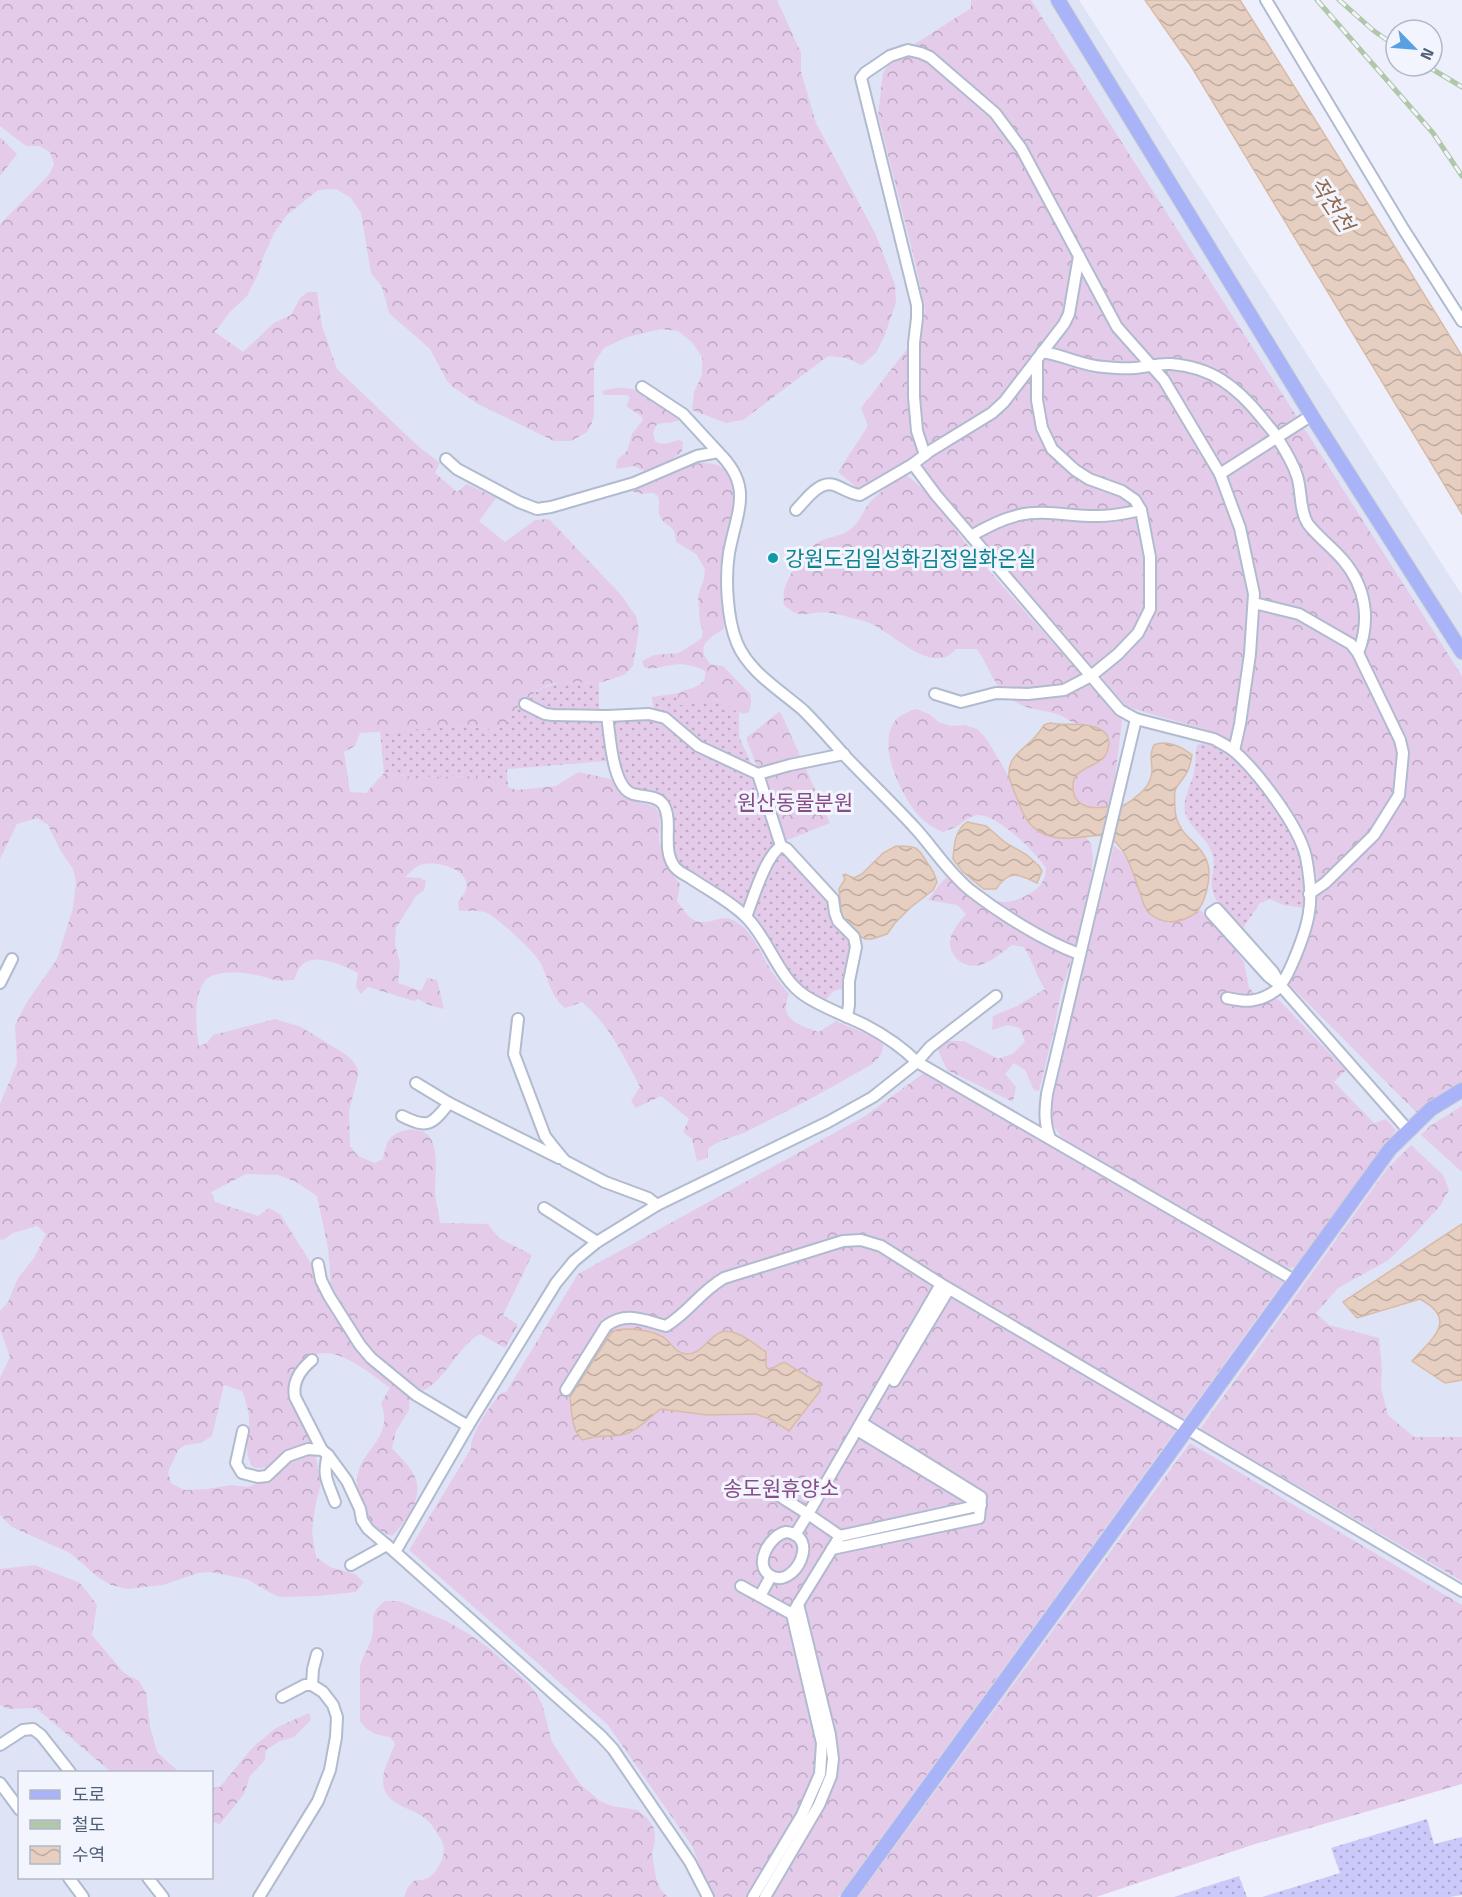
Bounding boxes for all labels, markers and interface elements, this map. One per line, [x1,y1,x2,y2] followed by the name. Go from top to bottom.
[1384,18,1444,78] north arrow
[1414,44,1441,64] text: N
[1301,169,1364,241] water label: 적천천
[785,542,1036,574] place label: 강원도김일성화김정일화온실
[766,551,780,565] marker: 강원도김일성화김정일화온실
[737,786,853,818] park label: 원산동물분원
[723,1472,839,1504] park label: 송도원휴양소
[18,1771,213,1879] legend
[72,1781,105,1808] text: 도로
[72,1811,105,1838] text: 철도
[72,1841,105,1868] text: 수역

